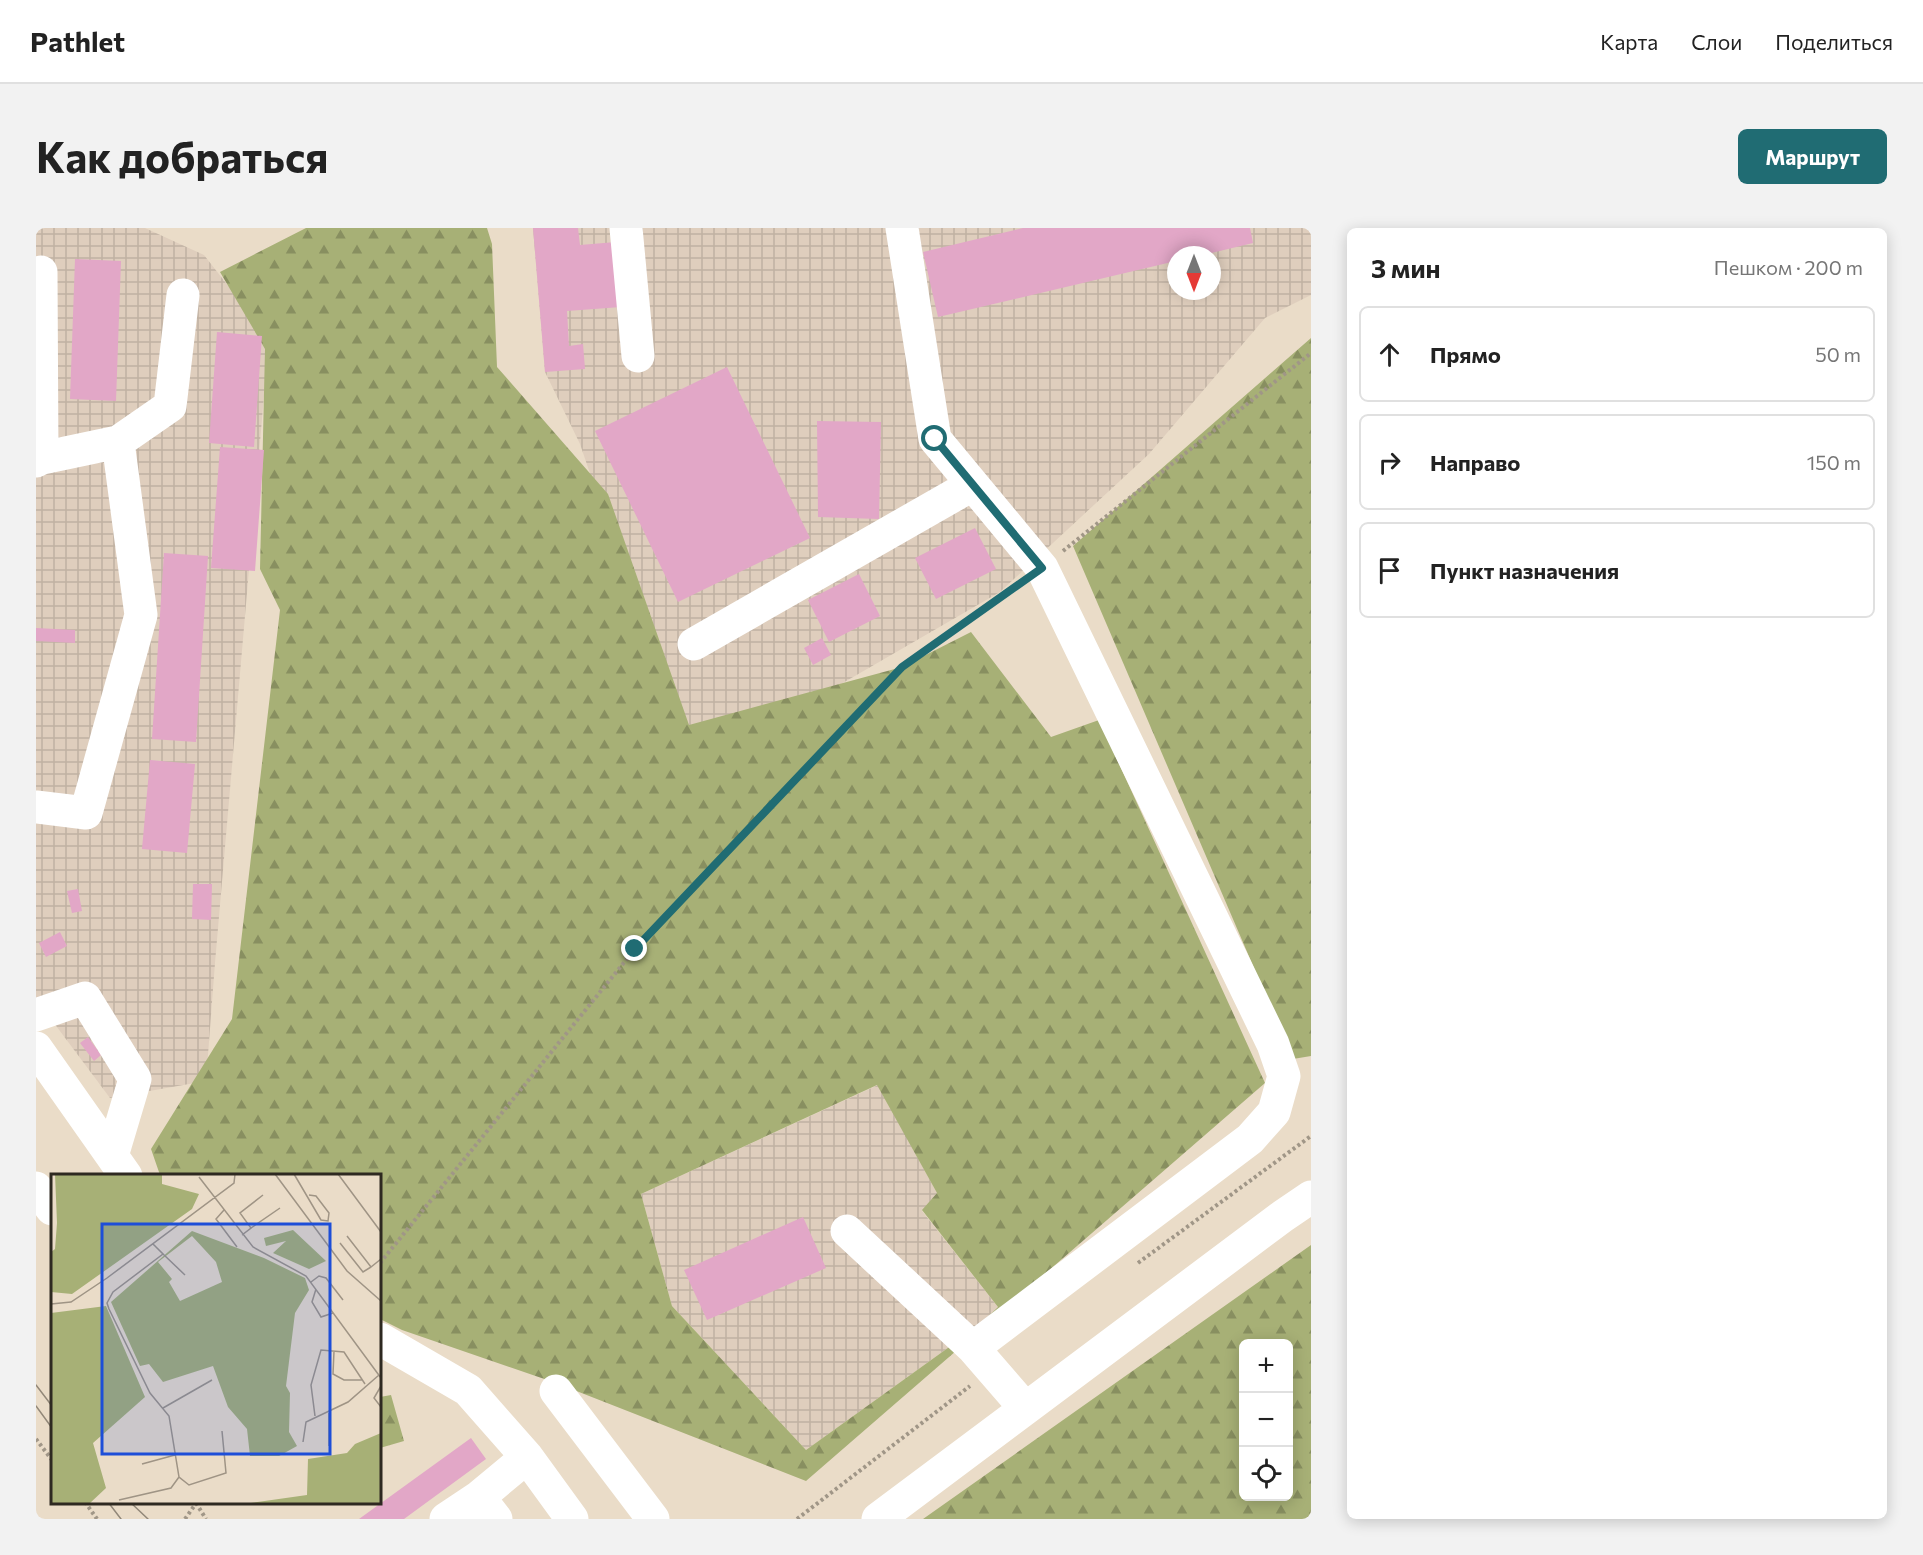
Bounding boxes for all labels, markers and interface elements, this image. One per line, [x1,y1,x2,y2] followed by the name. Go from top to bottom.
[30,24,125,58] text: Pathlet
[1600,29,1658,54] text: Карта
[1691,29,1742,54] text: Слои
[1775,29,1893,54] text: Поделиться
[1738,129,1887,184] button: Маршрут
[36,130,328,182] text: Как добраться
[1167,246,1221,300] north arrow
[1371,252,1441,283] text: 3 мин
[1714,255,1863,279] text: Пешком · 200 m
[1373,338,1406,371] icon: ahead
[1430,341,1501,368] text: Прямо
[1815,342,1861,366] text: 50 m
[921,425,947,451] route start
[1373,446,1406,479] icon: right
[1430,449,1520,476] text: Направо
[1807,450,1861,474] text: 150 m
[1373,554,1406,587] icon: arrive
[1430,557,1619,584] text: Пункт назначения
[621,935,647,961] route end
[51,1174,381,1504] inset map
[1239,1339,1293,1501] map controls
[1239,1339,1293,1393] button: +
[1239,1393,1293,1447] button: −
[1239,1447,1293,1501] button: locate

